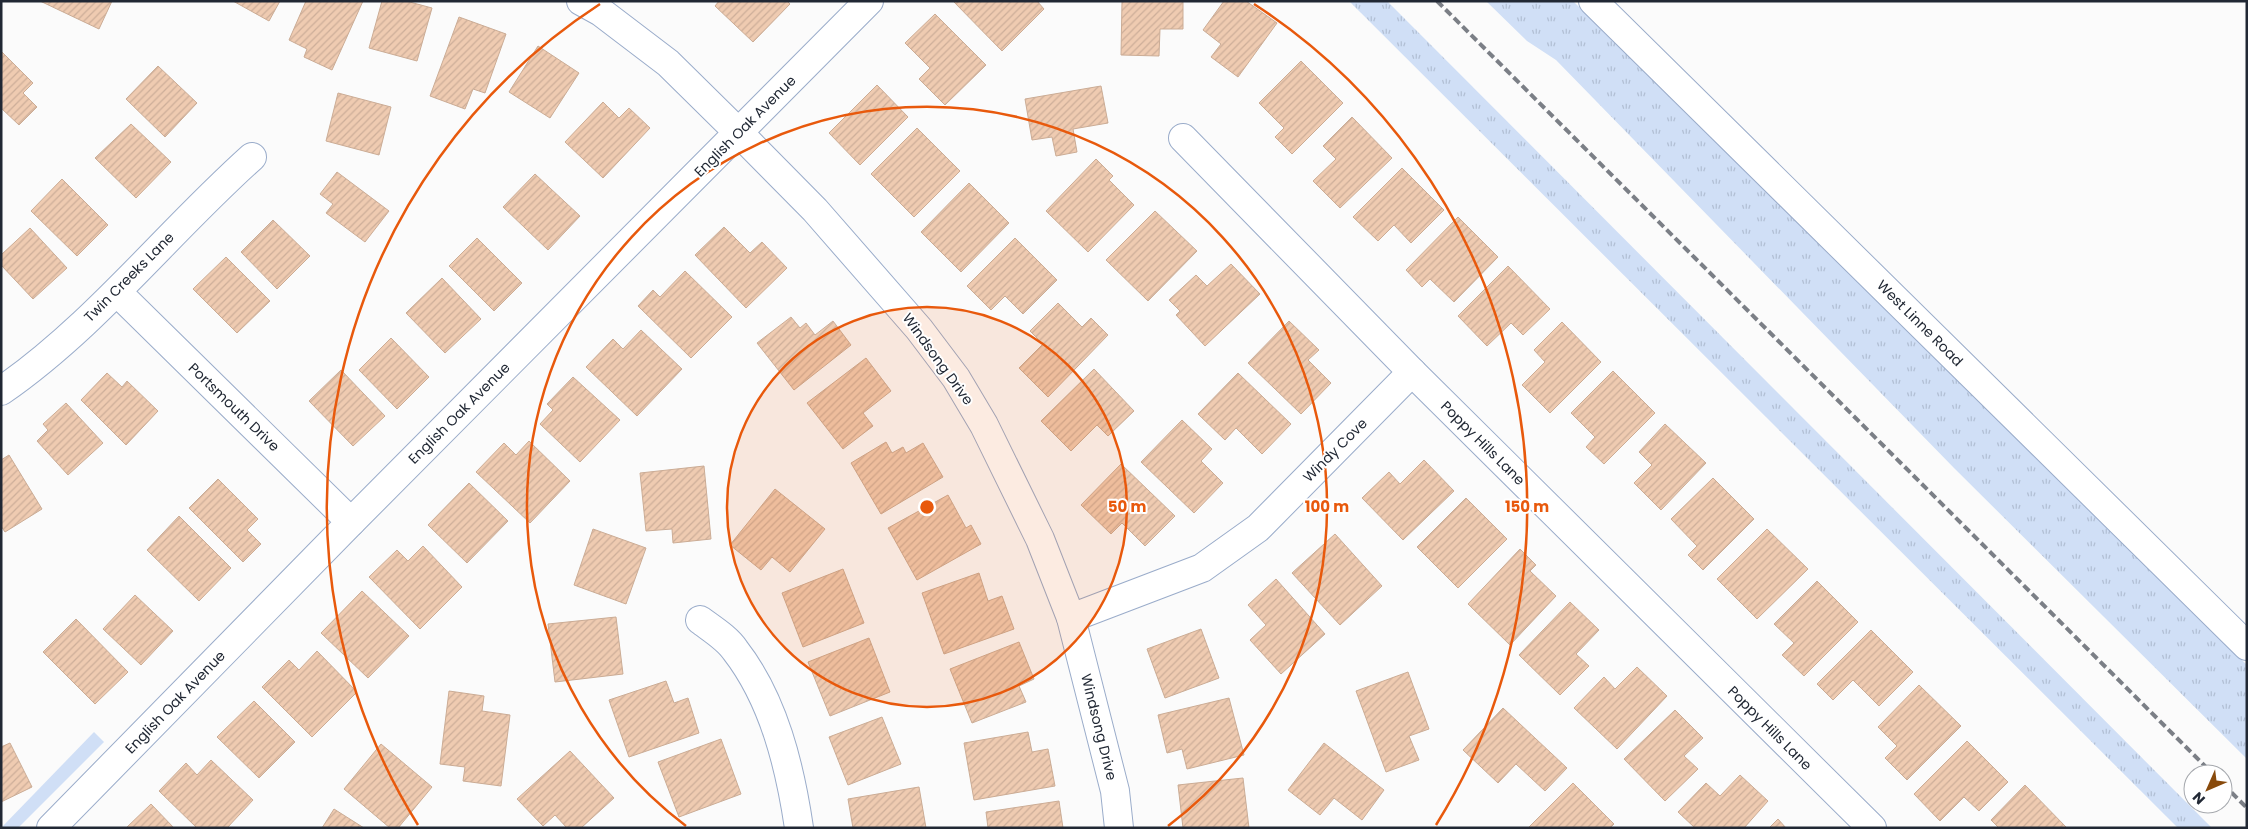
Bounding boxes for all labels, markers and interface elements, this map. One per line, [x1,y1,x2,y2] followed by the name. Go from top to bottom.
[690,70,801,181] street label: English Oak Avenue
[80,227,179,326] street label: Twin Creeks Lane
[1872,275,1968,371] street label: West Linne Road
[898,309,978,409] street label: Windsong Drive
[404,357,515,468] street label: English Oak Avenue
[184,358,284,456] street label: Portsmouth Drive
[1436,396,1530,490] street label: Poppy Hills Lane
[1298,413,1372,487] street label: Windy Cove
[1108,496,1146,517] text: 50 m
[1305,496,1349,517] text: 100 m
[1505,496,1549,517] text: 150 m
[918,498,936,516] centre of rings
[120,646,230,758] street label: English Oak Avenue
[1076,672,1122,783] street label: Windsong Drive
[1723,681,1817,775] street label: Poppy Hills Lane
[2183,764,2233,814] north arrow
[2188,787,2210,809] text: N

